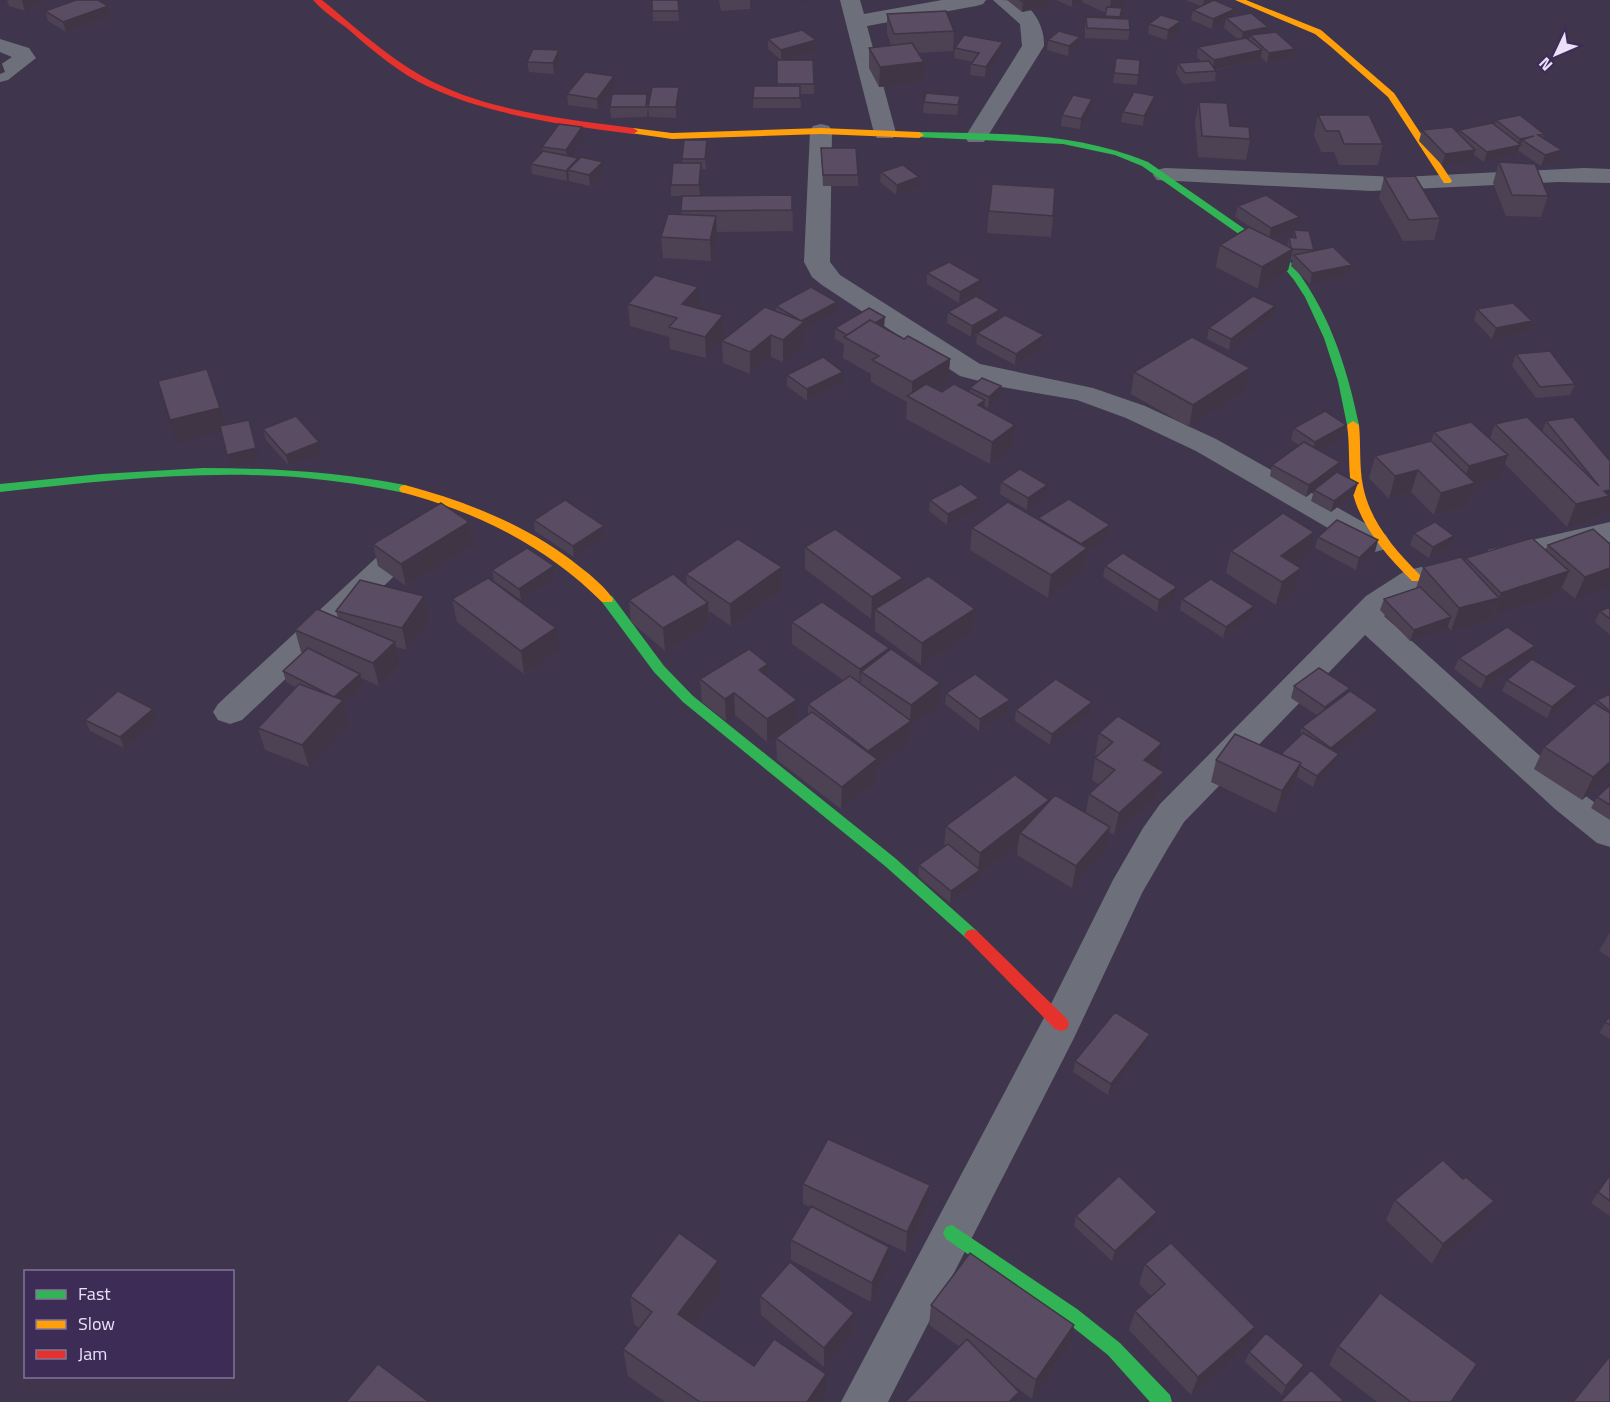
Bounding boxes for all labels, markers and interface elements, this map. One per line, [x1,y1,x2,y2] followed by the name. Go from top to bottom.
[1526,24,1586,84] north arrow
[1533,52,1558,77] text: N
[24,1270,234,1378] legend
[78,1280,111,1307] text: Fast
[78,1310,115,1337] text: Slow
[78,1340,107,1367] text: Jam

